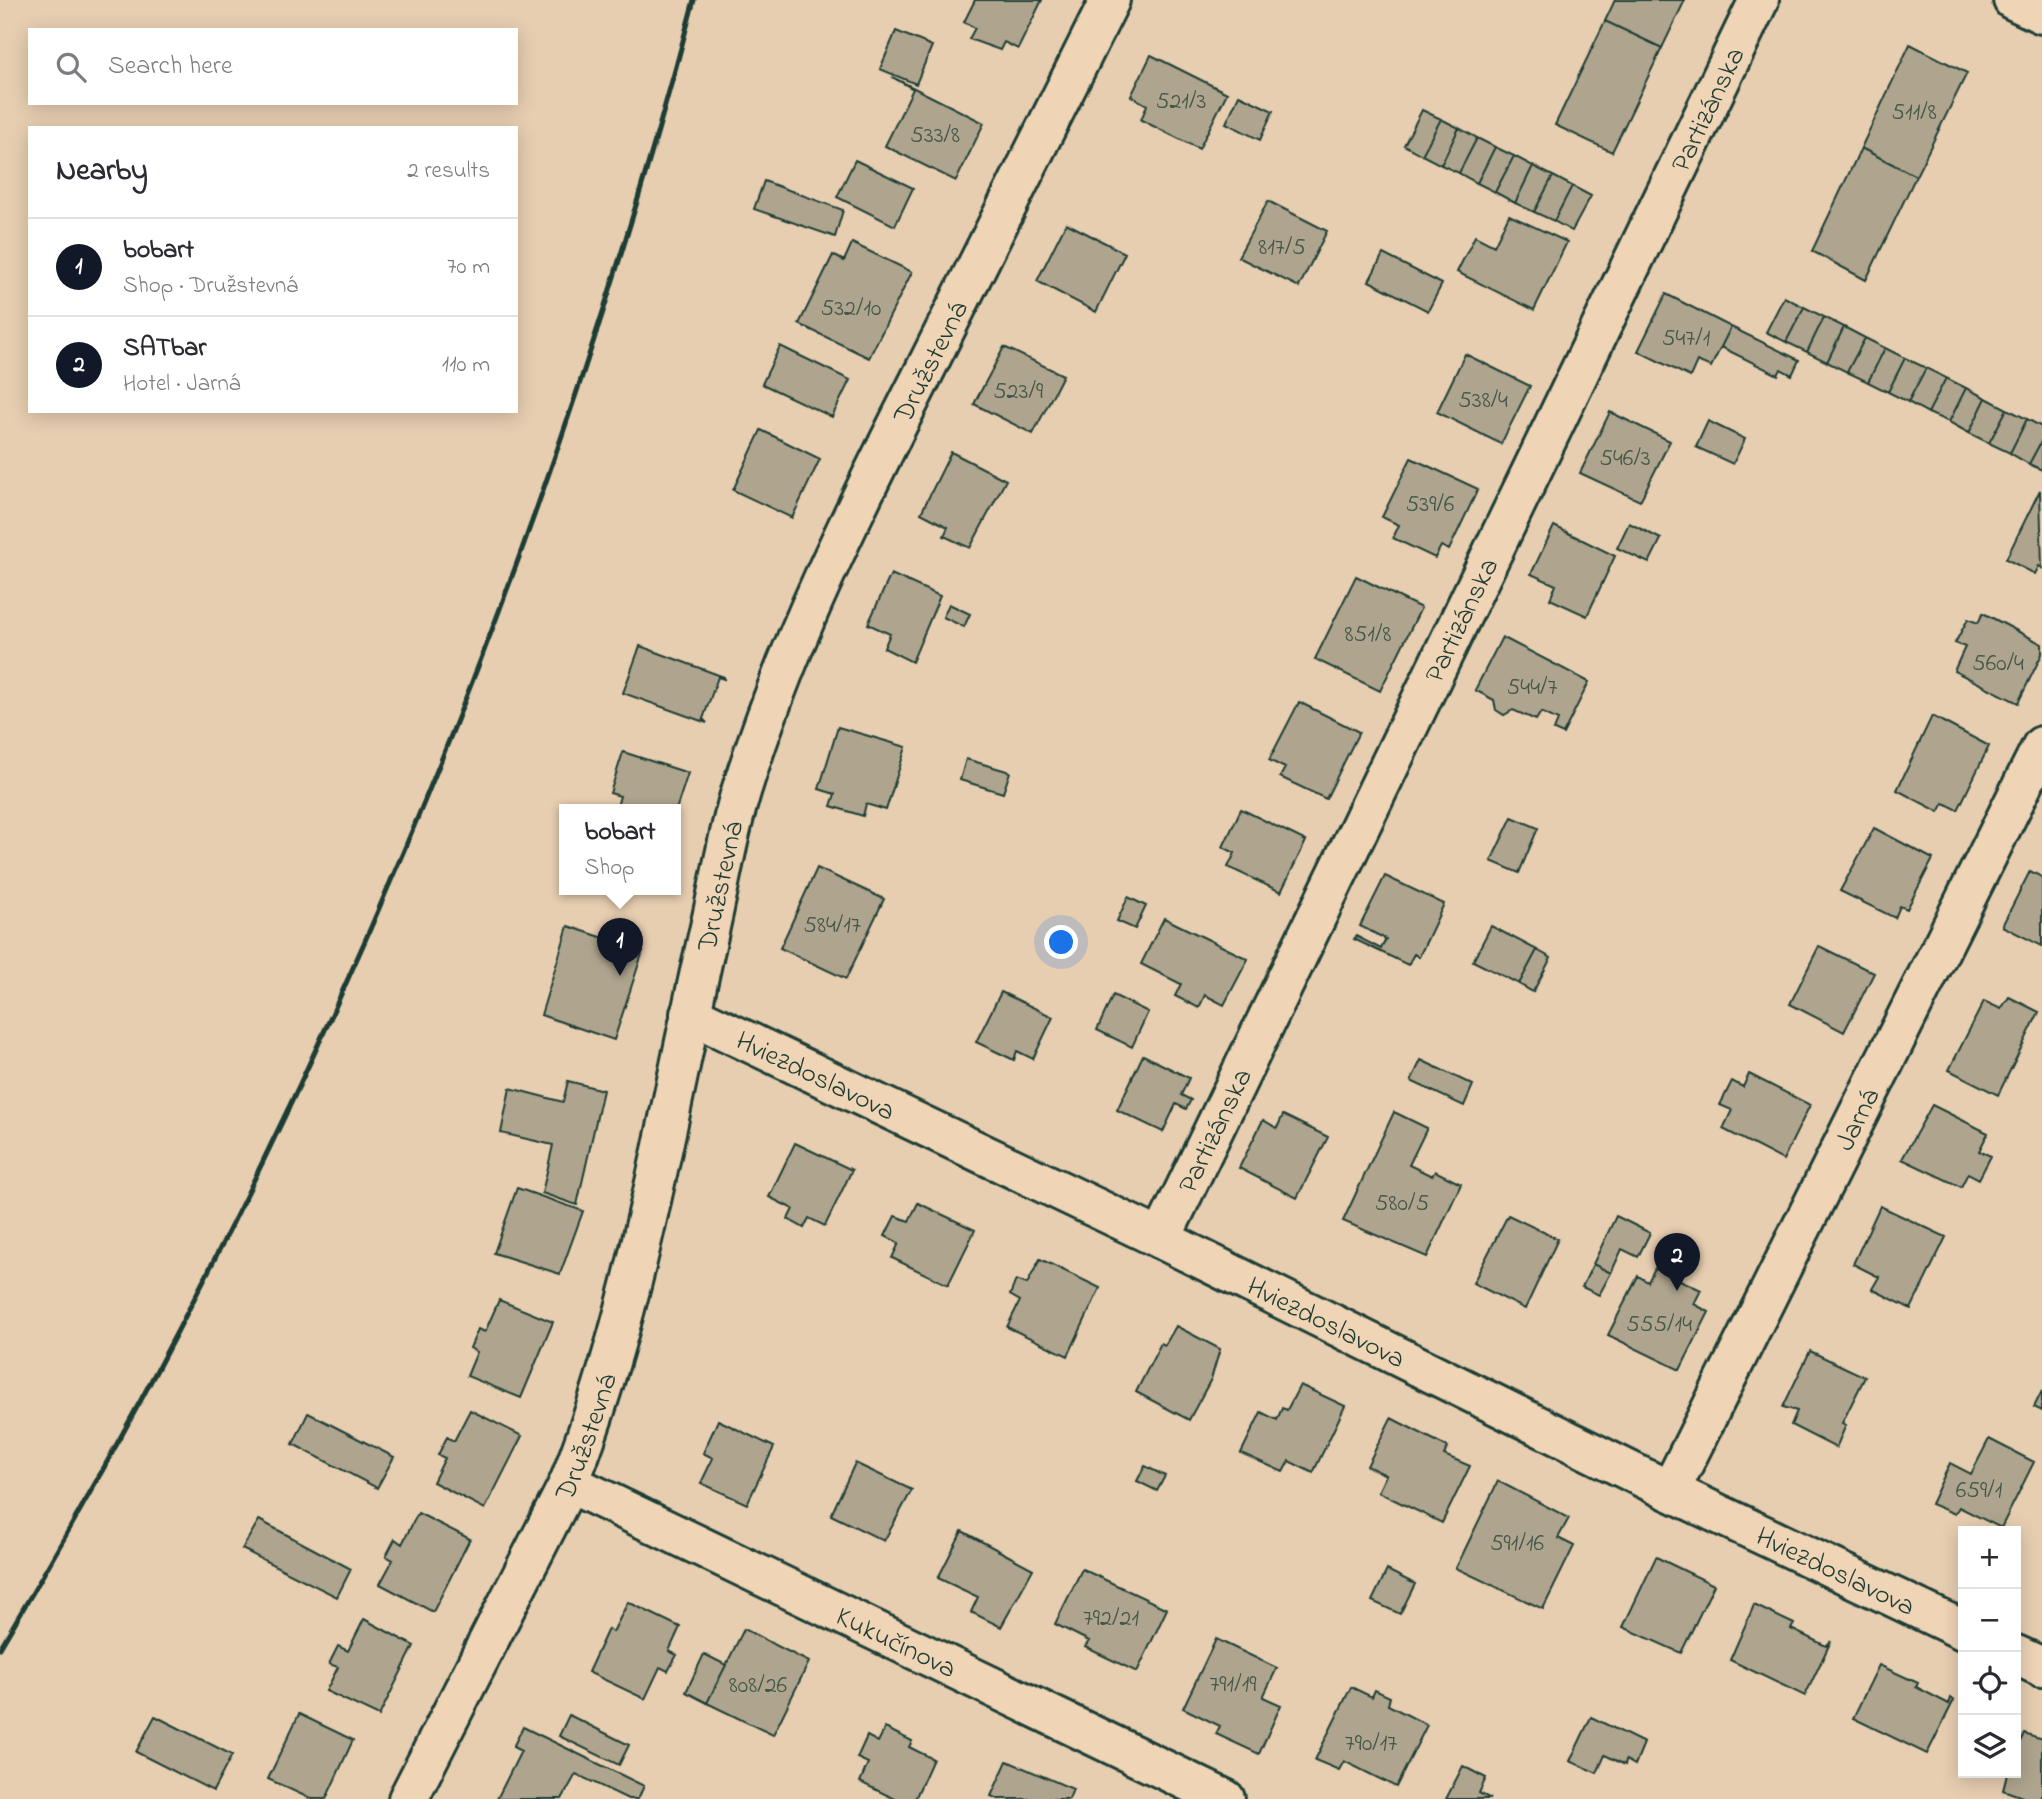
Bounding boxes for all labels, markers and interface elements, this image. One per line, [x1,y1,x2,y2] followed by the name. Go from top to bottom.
[28,28,518,105] search box
[1662,41,1757,180] street label: Partizánska
[52,48,90,86] icon: search
[108,48,233,86] text: Search here
[1156,85,1206,120] house number: 521/3
[1891,96,1937,131] house number: 511/8
[910,119,960,154] house number: 533/8
[56,150,148,194] text: Nearby
[407,155,490,188] text: 2 results
[1258,231,1306,266] house number: 817/5
[123,232,194,270] text: bobart
[75,251,83,284] text: 1
[447,251,490,284] text: 70 m
[123,270,298,303] text: Shop · Družstevná
[820,292,882,327] house number: 532/10
[884,295,980,432] street label: Družstevná
[1662,322,1711,357] house number: 547/1
[123,330,206,368] text: SATbar
[73,349,85,382] text: 2
[442,349,490,382] text: 110 m
[123,368,240,401] text: Hotel · Jarná
[993,375,1044,410] house number: 523/9
[1458,384,1508,419] house number: 538/4
[1599,442,1651,477] house number: 546/3
[1406,488,1455,523] house number: 539/6
[1416,552,1511,690] street label: Partizánska
[1345,618,1391,653] house number: 851/8
[1972,647,2024,682] house number: 560/4
[1507,671,1558,706] house number: 544/7
[559,804,681,895] popup
[584,814,656,852] text: bobart
[688,817,756,957] street label: Družstevná
[584,852,635,885] text: Shop
[803,909,861,944] house number: 584/17
[597,918,643,976] pin: 1
[1044,925,1078,959] your location
[728,1022,901,1133] street label: Hviezdoslavova
[1169,1062,1264,1201] street label: Partizánska
[1826,1082,1892,1159] street label: Jarná
[1375,1187,1429,1222] house number: 580/5
[1654,1233,1700,1291] pin: 2
[1239,1268,1411,1381] street label: Hviezdoslavova
[1626,1308,1692,1343] house number: 555/14
[546,1369,629,1510] street label: Družstevná
[1956,1474,2003,1509] house number: 659/1
[1748,1518,1921,1628] street label: Hviezdoslavova
[1958,1526,2021,1778] map controls
[1958,1526,2021,1589] button: +
[1490,1527,1545,1562] house number: 591/16
[1958,1589,2021,1652] button: −
[828,1598,963,1691] street label: Kukučínova
[1083,1602,1139,1637] house number: 792/21
[1958,1652,2021,1715] button: locate
[1209,1668,1257,1703] house number: 791/19
[729,1669,788,1704] house number: 808/26
[1958,1715,2021,1778] button: layers
[1345,1727,1397,1762] house number: 790/17

